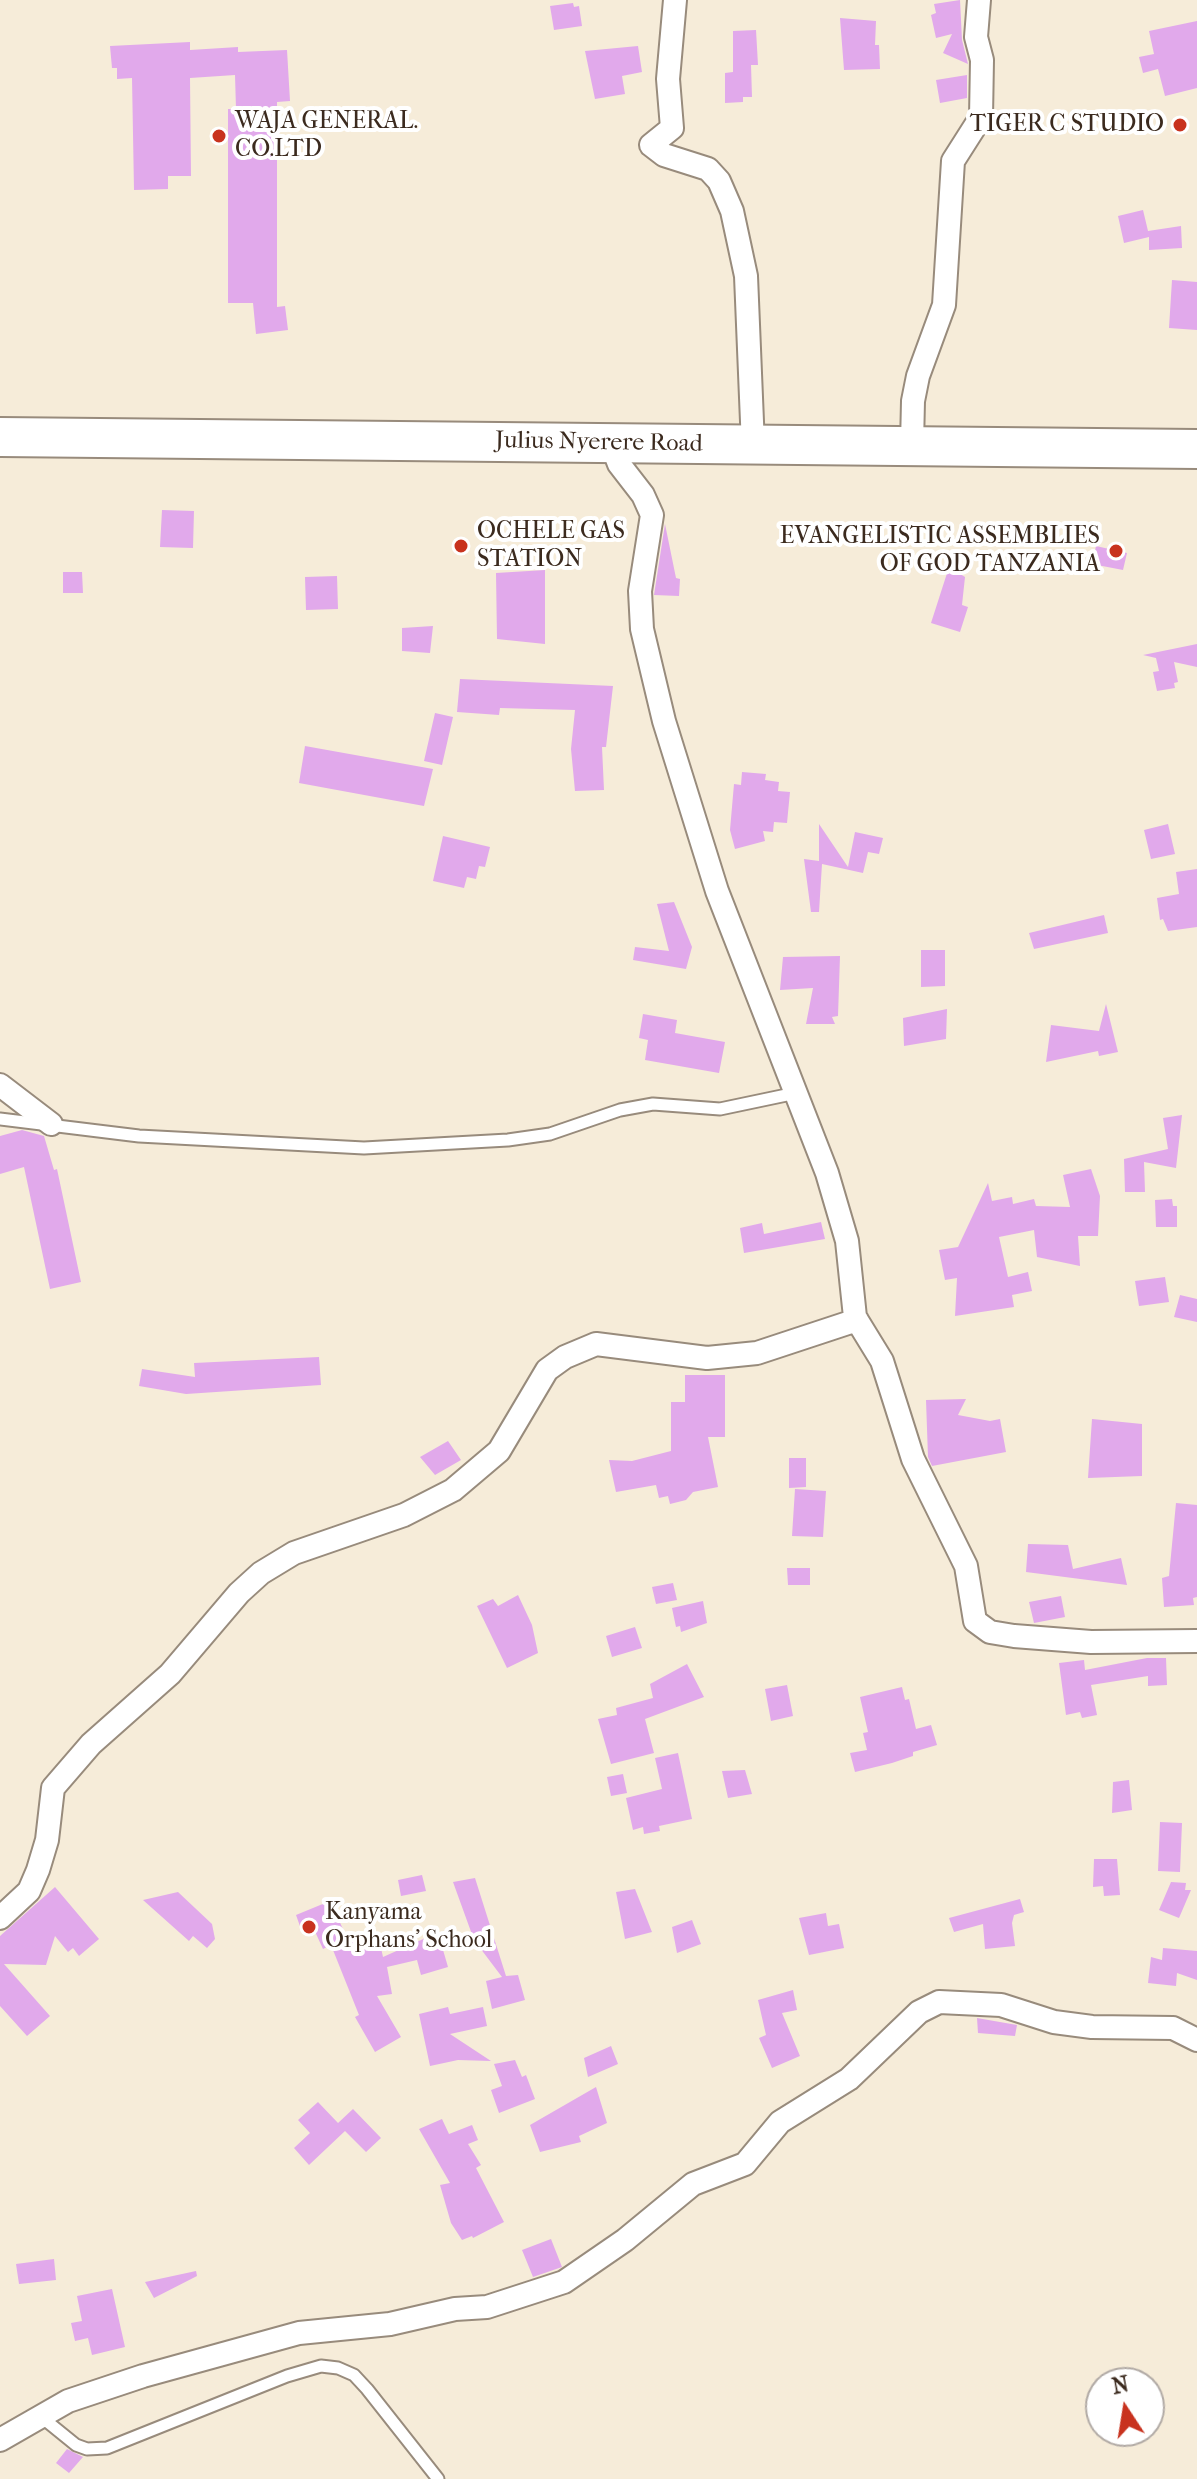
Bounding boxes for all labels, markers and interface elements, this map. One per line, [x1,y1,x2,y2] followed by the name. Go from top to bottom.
[235,108,418,164] place label: WAJA GENERAL. CO.LTD
[970,111,1164,139] place label: TIGER C STUDIO
[1171,116,1189,134] marker: TIGER C STUDIO
[210,127,228,145] marker: WAJA GENERAL. CO.LTD
[495,427,703,459] street label: Julius Nyerere Road
[477,518,625,574] place label: OCHELE GAS STATION
[780,523,1100,579] place label: EVANGELISTIC ASSEMBLIES OF GOD TANZANIA
[452,537,470,555] marker: OCHELE GAS STATION
[1107,542,1125,560] marker: EVANGELISTIC ASSEMBLIES OF GOD TANZANIA
[325,1899,492,1955] place label: Kanyama Orphans' School
[300,1918,318,1936] marker: Kanyama Orphans' School
[1085,2367,1165,2447] north arrow
[1110,2371,1131,2400] text: N

